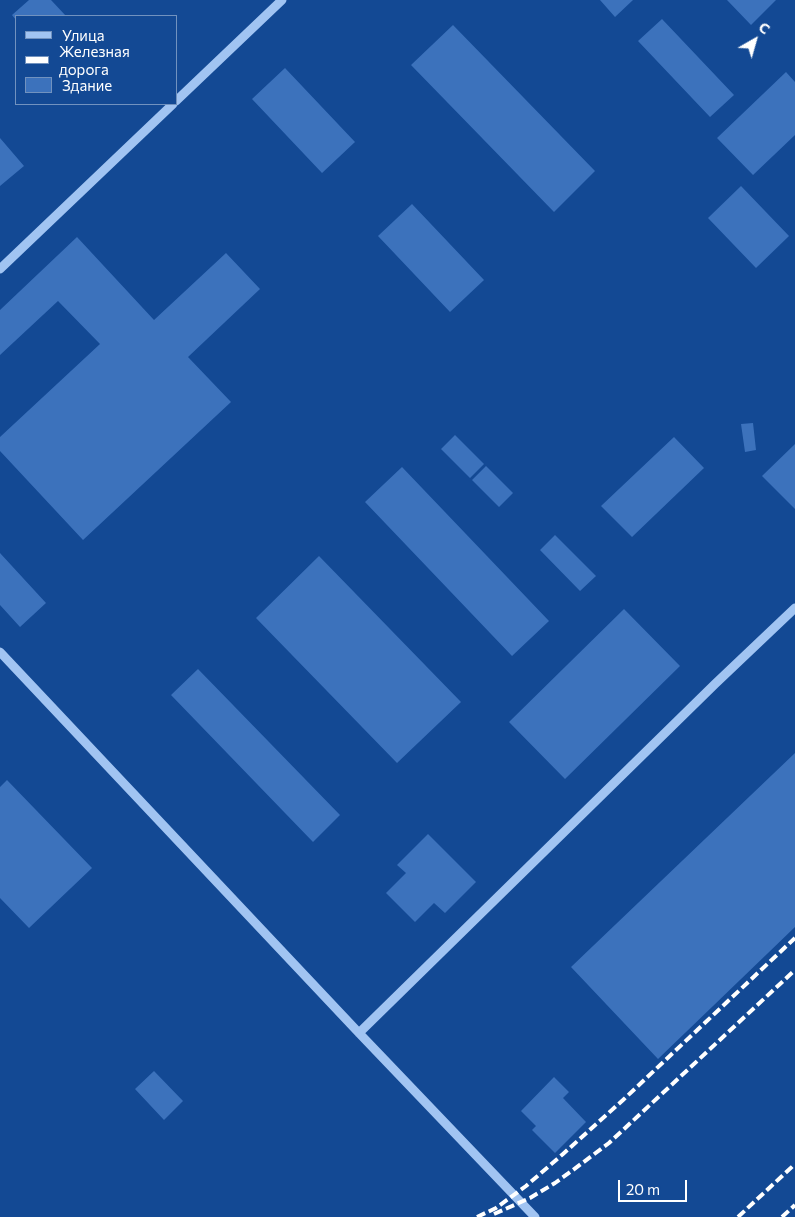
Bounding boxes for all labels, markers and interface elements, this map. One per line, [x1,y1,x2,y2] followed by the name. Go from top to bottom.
[15,15,178,105] legend
[730,15,780,65] north arrow
[756,18,774,37] text: С
[62,26,104,44] text: Улица
[59,42,130,78] text: Железная дорога
[62,76,112,94] text: Здание
[620,1170,689,1202] scale bar
[626,1180,660,1198] text: 20 m

